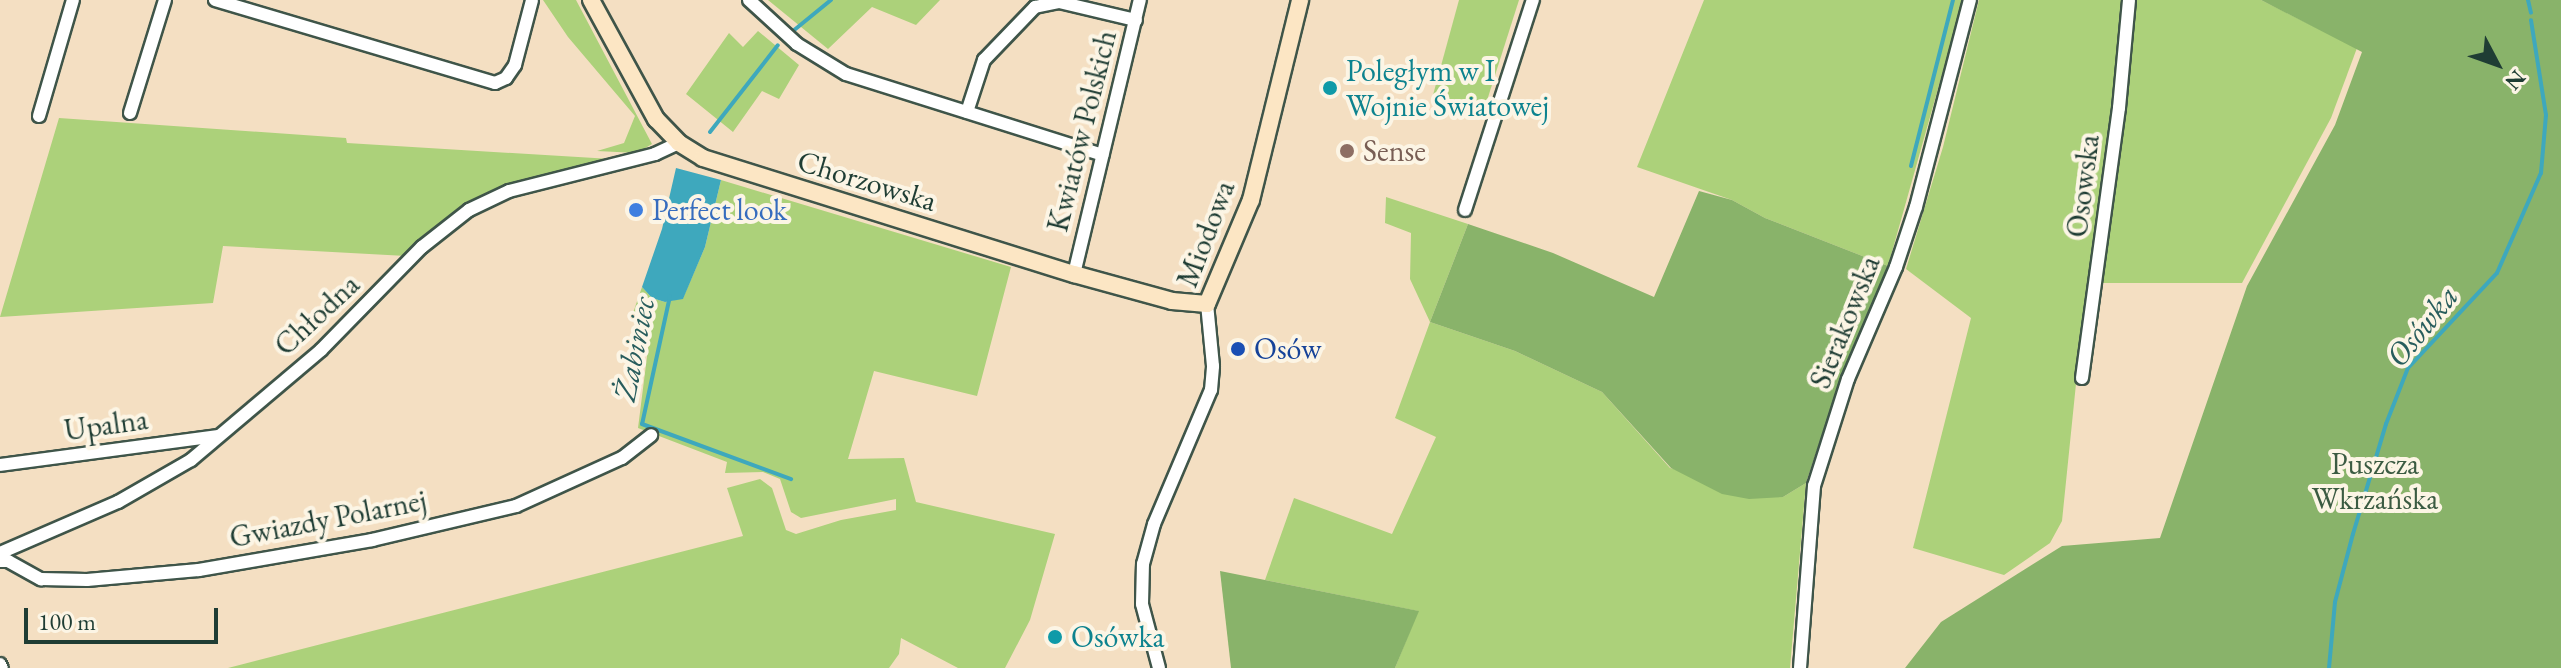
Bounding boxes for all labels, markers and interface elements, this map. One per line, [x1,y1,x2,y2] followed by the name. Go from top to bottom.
[2457,24,2537,104] north arrow
[1040,27,1124,235] street label: Kwiatów Polskich
[1346,53,1549,124] place label: Poległym w I Wojnie Światowej
[2499,64,2532,96] text: N
[1321,79,1339,97] marker: Poległym w I Wojnie Światowej
[1363,133,1426,169] place label: Sense
[2059,133,2107,239] street label: Osowska
[1338,142,1356,160] marker: Sense
[793,143,941,219] street label: Chorzowska
[1169,176,1243,292] street label: Miodowa
[652,192,787,228] place label: Perfect look
[627,201,645,219] marker: Perfect look
[1802,250,1888,394] street label: Sierakowska
[267,267,367,363] street label: Chłodna
[2378,278,2466,374] water label: Osówka
[605,294,663,404] water label: Żabiniec
[1254,331,1322,367] place label: Osów
[1229,340,1247,358] marker: Osów
[62,401,150,449] street label: Upalna
[2312,446,2438,516] park label: Puszcza Wkrzańska
[227,482,429,556] street label: Gwiazdy Polarnej
[28,592,222,642] scale bar
[38,606,96,637] text: 100 m
[1071,619,1165,655] place label: Osówka
[1046,628,1064,646] marker: Osówka

